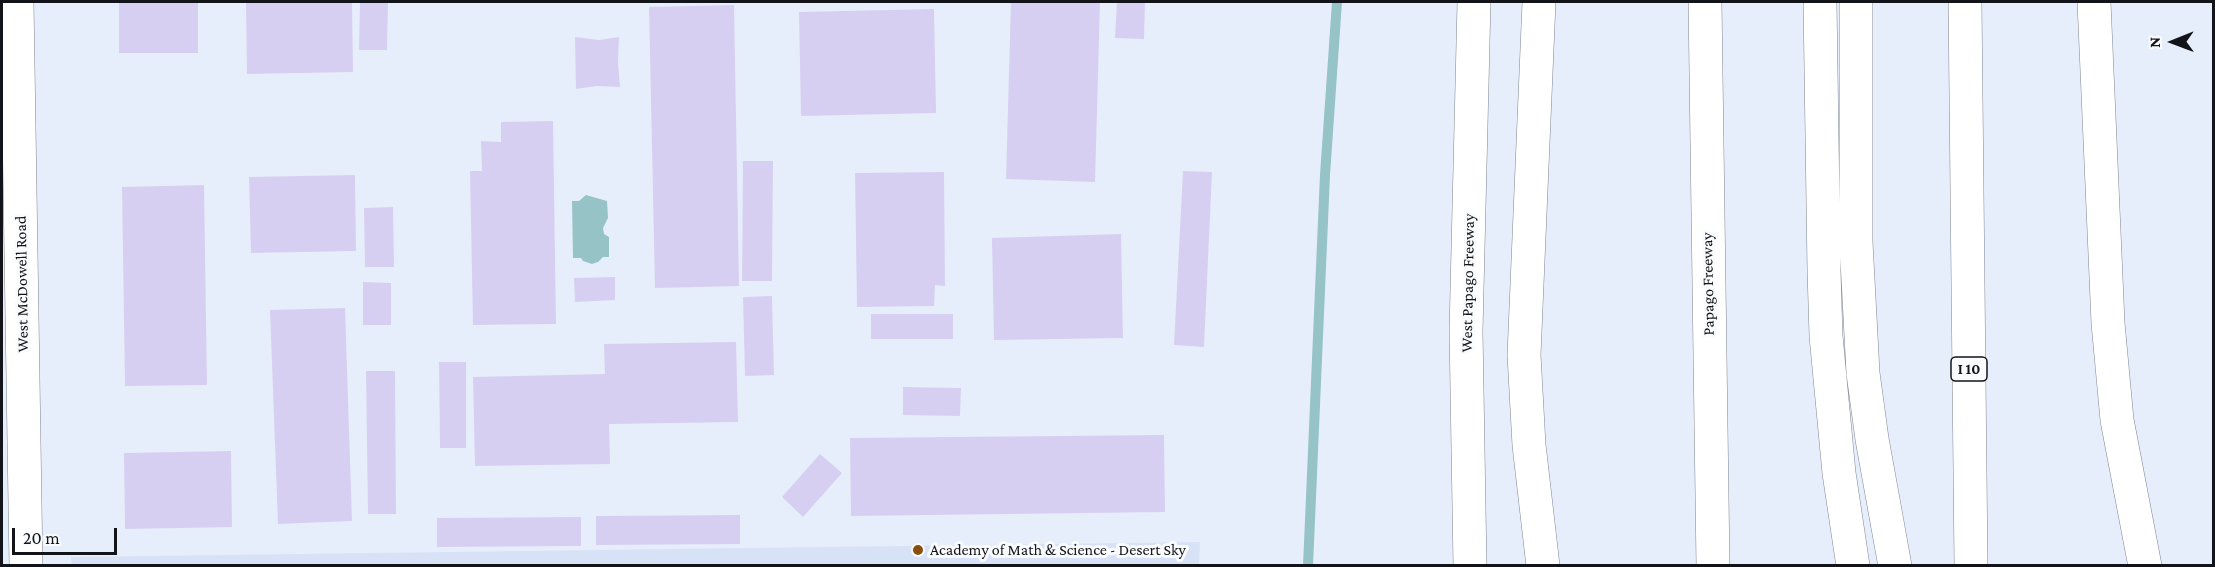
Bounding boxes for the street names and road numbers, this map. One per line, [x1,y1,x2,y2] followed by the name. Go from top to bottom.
[1457,213,1479,353] street label: West Papago Freeway
[11,216,33,352] street label: West McDowell Road
[1698,232,1718,336] street label: Papago Freeway
[1951,357,1987,381] road number: I 10

